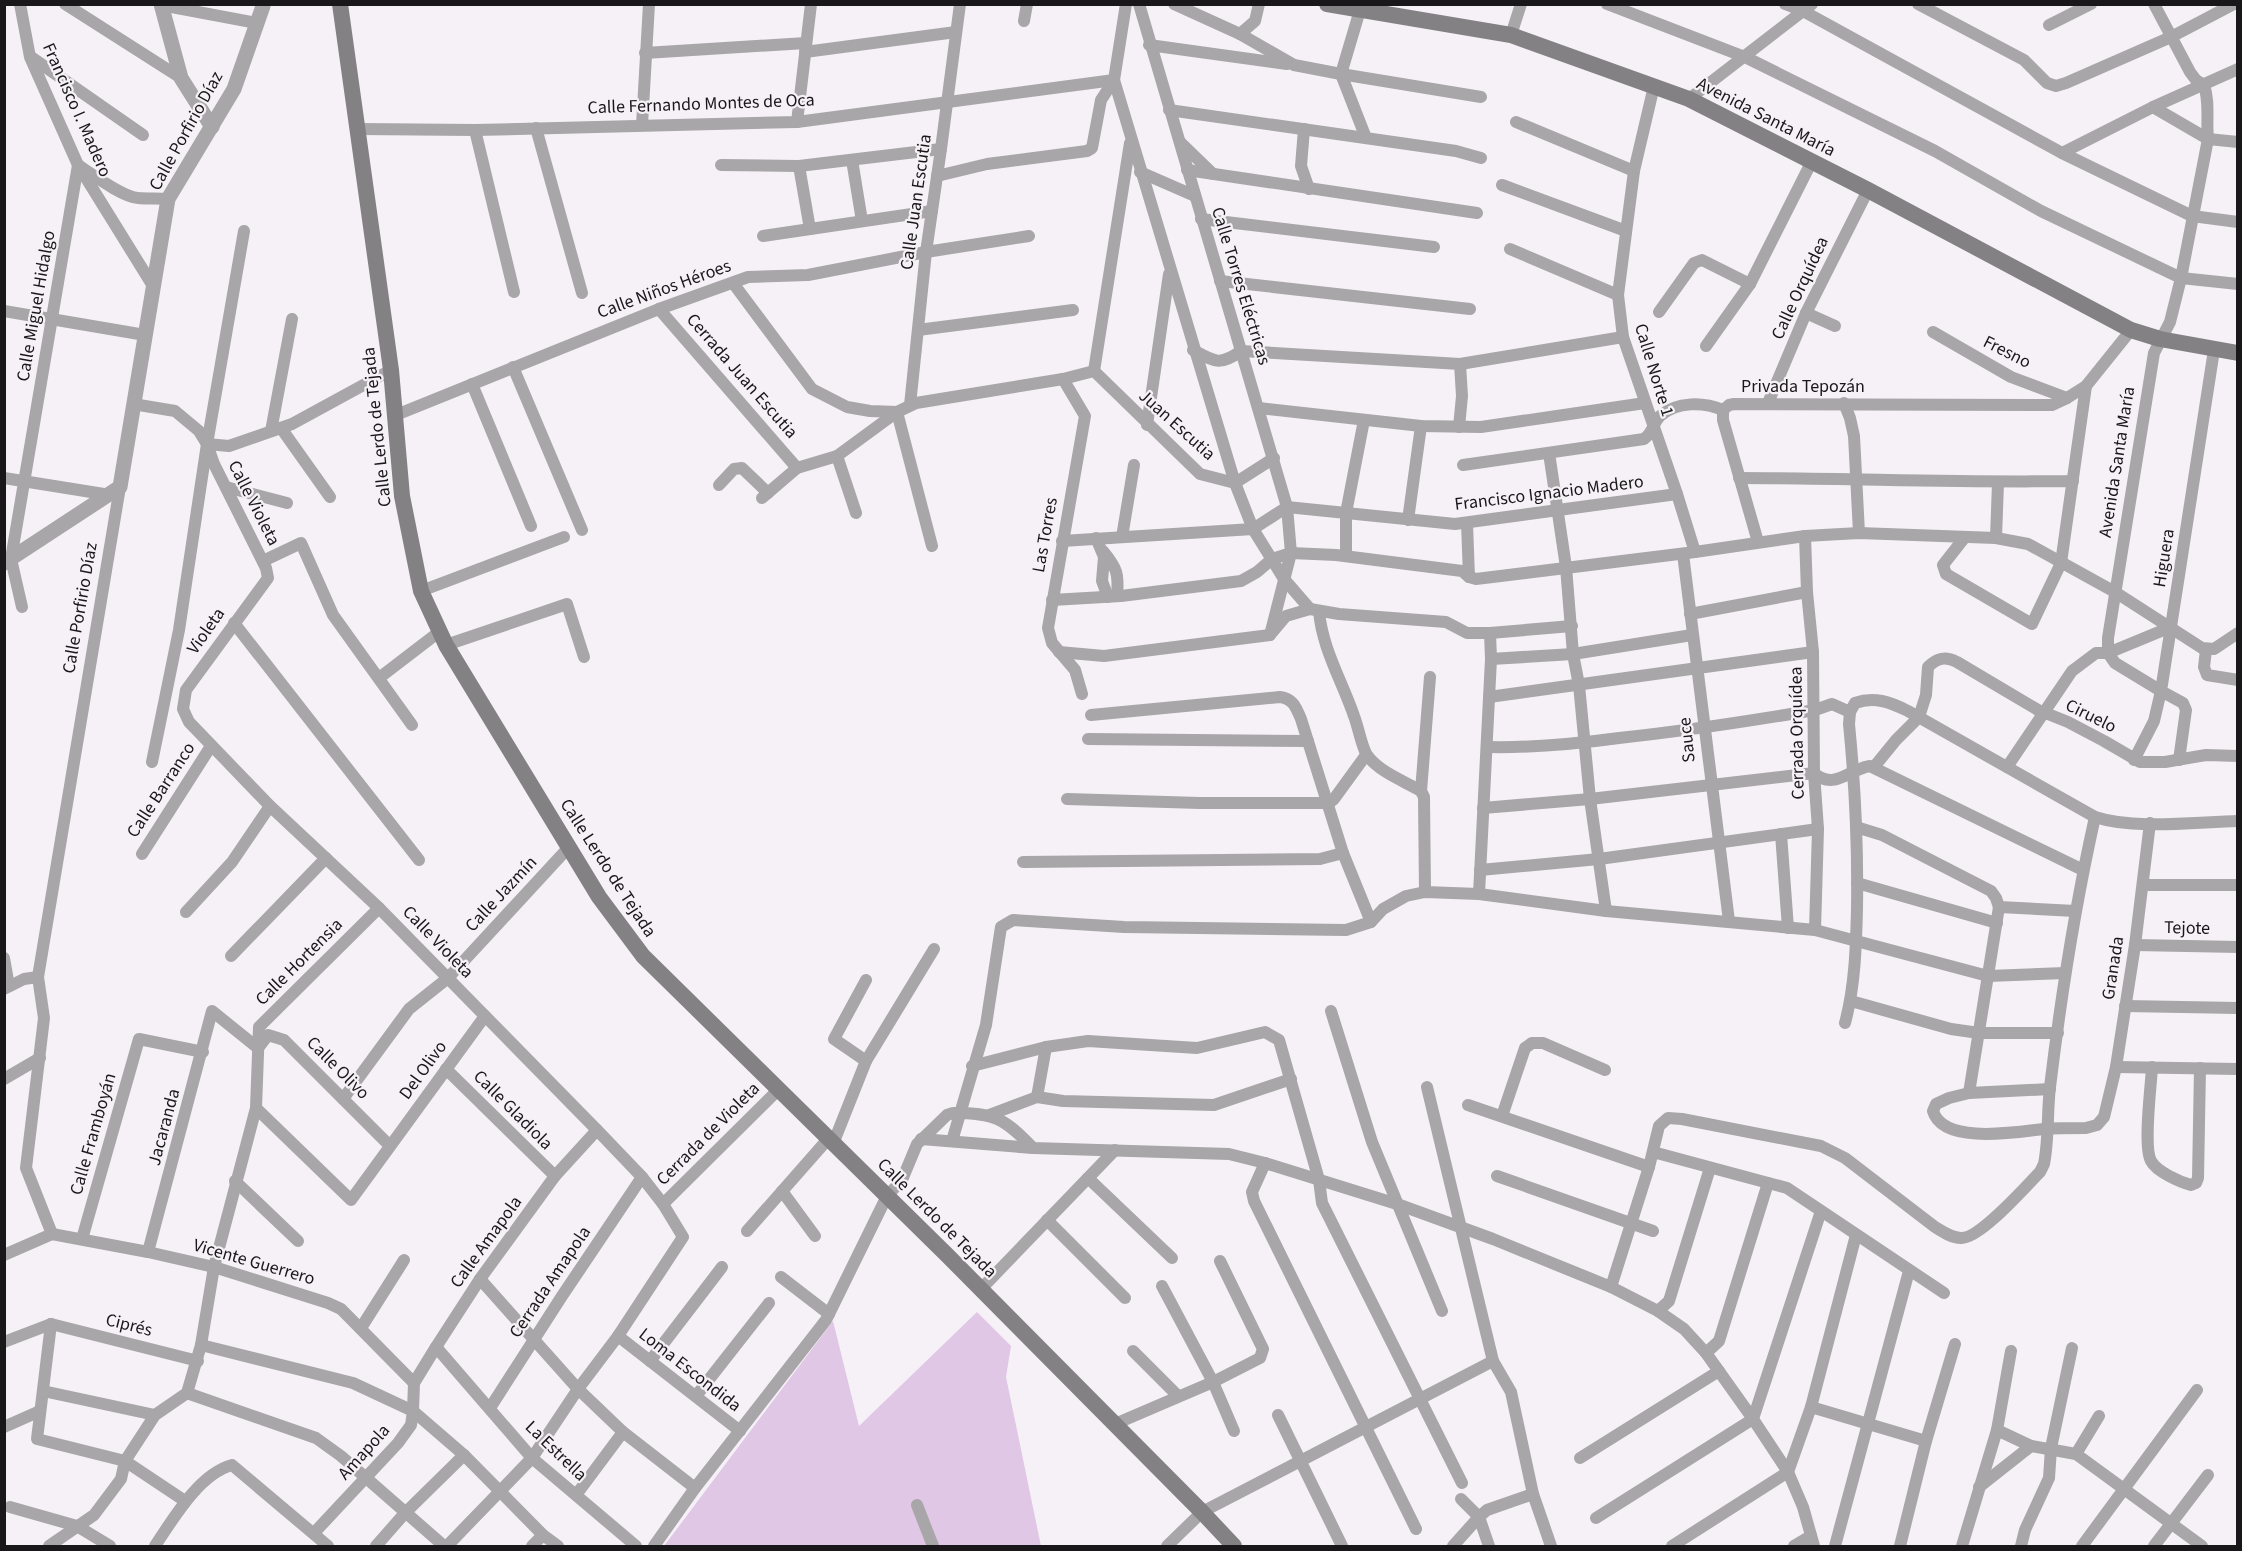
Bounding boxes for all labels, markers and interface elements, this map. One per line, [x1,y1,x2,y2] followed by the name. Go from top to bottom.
[36,39,118,181] street label: Francisco I. Madero
[143,67,229,195] street label: Calle Porfirio Díaz
[1692,71,1840,163] street label: Avenida Santa María
[587,88,815,120] street label: Calle Fernando Montes de Oca
[894,133,938,271] street label: Calle Juan Escutia
[1205,204,1277,368] street label: Calle Torres Eléctricas
[10,229,62,383] street label: Calle Miguel Hidalgo
[1765,232,1835,344] street label: Calle Orquídea
[594,253,734,325] street label: Calle Niños Héroes
[681,308,803,444] street label: Cerrada Juan Escutia
[1628,320,1680,420] street label: Calle Norte 1
[1979,329,2035,375] street label: Fresno
[356,346,398,508] street label: Calle Lerdo de Tejada
[1741,374,1865,399] street label: Privada Tepozán
[1133,384,1221,466] street label: Juan Escutia
[2093,385,2141,539] street label: Avenida Santa María
[222,456,286,550] street label: Calle Violeta
[1453,469,1645,517] street label: Francisco Ignacio Madero
[1026,495,1064,575] street label: Las Torres
[2147,527,2181,589] street label: Higuera
[56,540,104,676] street label: Calle Porfirio Díaz
[181,603,231,659] street label: Violeta
[1783,666,1811,800] street label: Cerrada Orquídea
[2061,693,2121,739] street label: Ciruelo
[1672,716,1702,764] street label: Sauce
[121,737,201,843] street label: Calle Barranco
[554,794,662,942] street label: Calle Lerdo de Tejada
[459,851,543,937] street label: Calle Jazmín
[397,900,479,984] street label: Calle Violeta
[250,913,348,1011] street label: Calle Hortensia
[2164,915,2210,941] street label: Tejote
[2096,934,2130,1002] street label: Granada
[301,1031,375,1105] street label: Calle Olivo
[393,1035,453,1105] street label: Del Olivo
[468,1065,558,1155] street label: Calle Gladiola
[64,1070,122,1198] street label: Calle Framboyán
[651,1077,765,1191] street label: Cerrada de Violeta
[142,1086,186,1168] street label: Jacaranda
[871,1152,1003,1284] street label: Calle Lerdo de Tejada
[444,1191,528,1293] street label: Calle Amapola
[503,1221,597,1343] street label: Cerrada Amapola
[190,1233,318,1291] street label: Vicente Guerrero
[103,1307,155,1343] street label: Ciprés
[634,1322,746,1418] street label: Loma Escondida
[519,1415,593,1487] street label: La Estrella
[332,1419,396,1485] street label: Amapola

